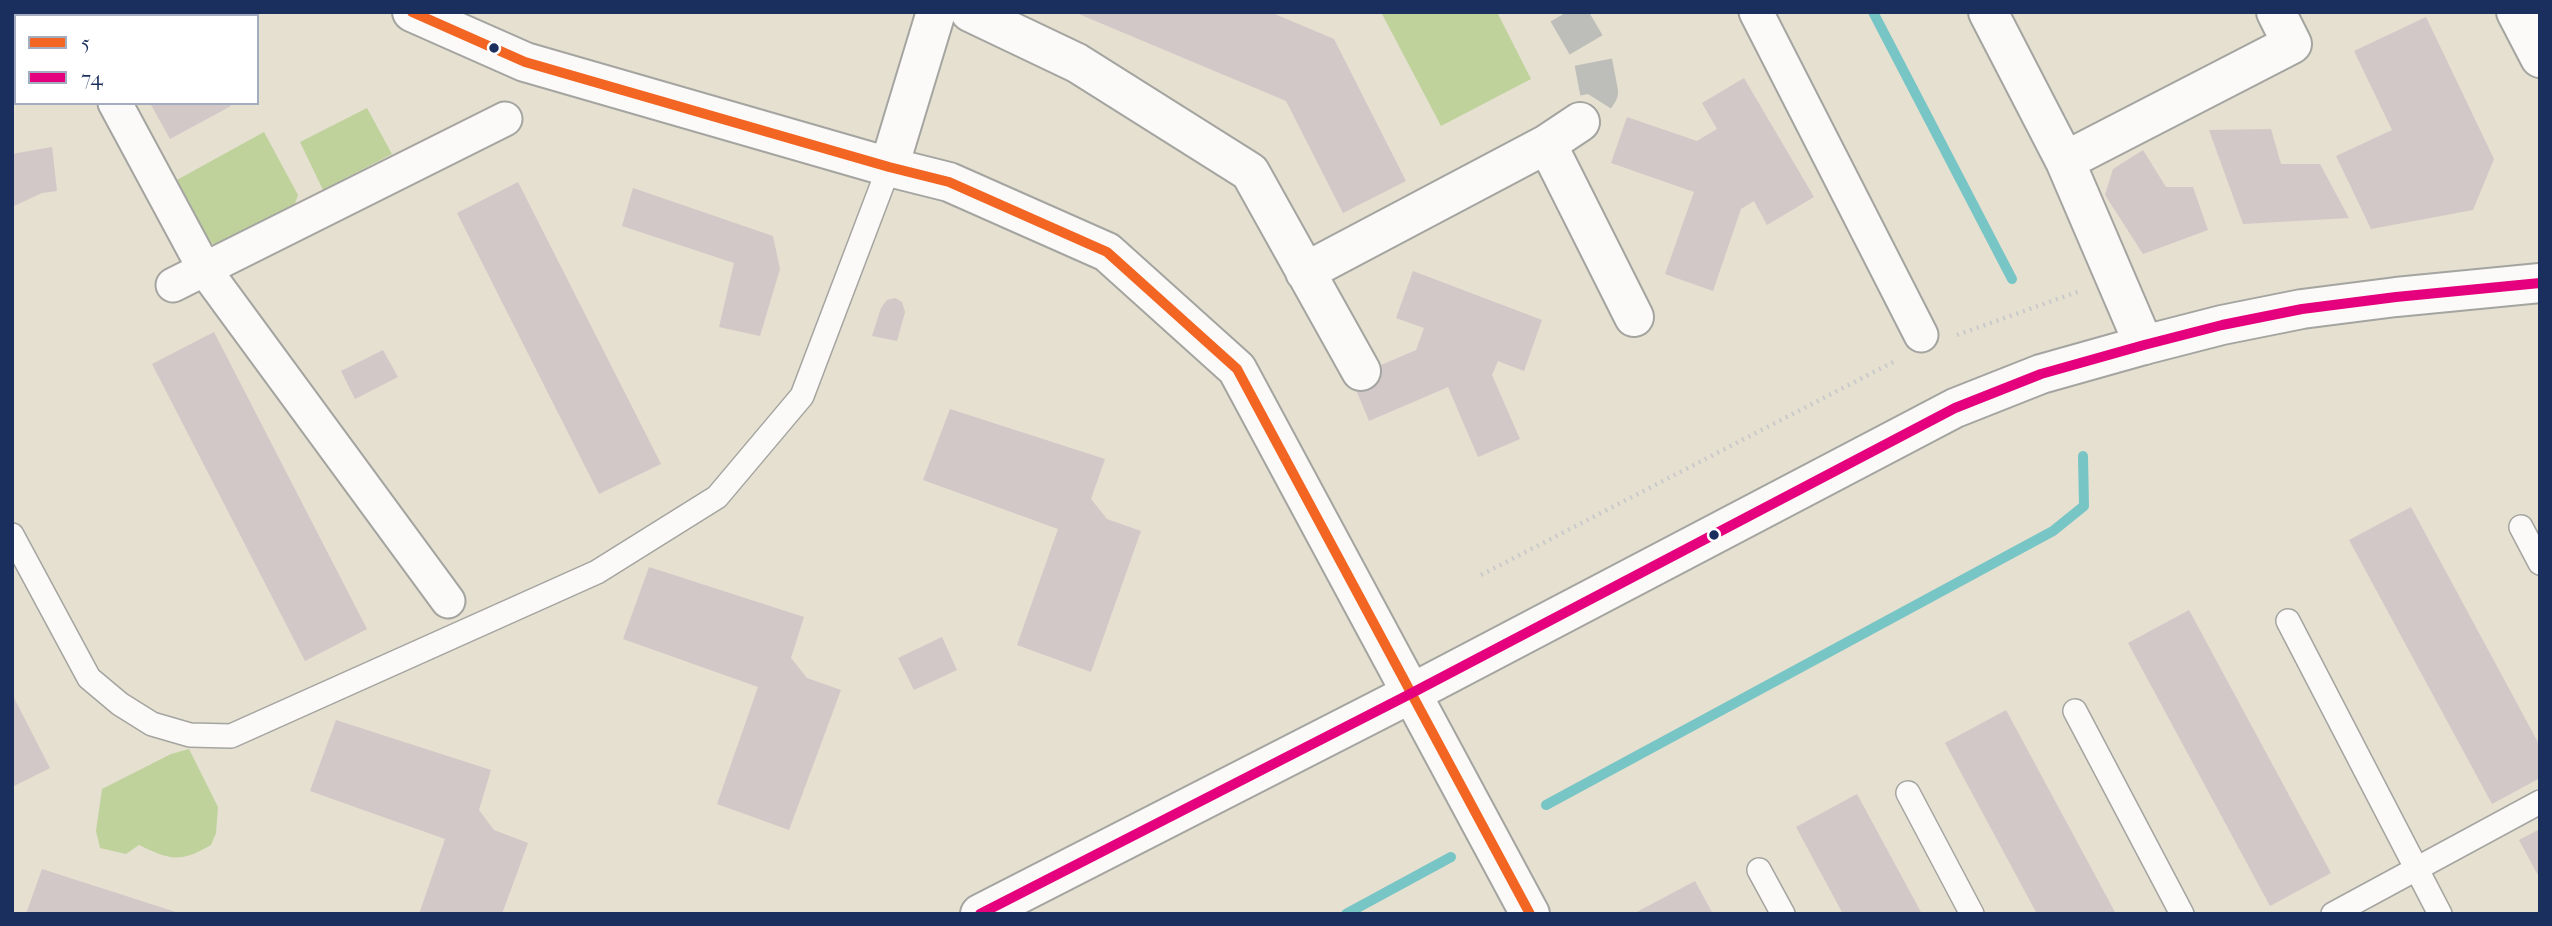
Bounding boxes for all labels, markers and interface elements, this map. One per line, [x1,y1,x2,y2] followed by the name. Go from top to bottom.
[14,14,259,105] legend
[81,31,90,55] text: 5
[487,41,501,55] unlabelled marker
[81,66,103,90] text: 74
[1707,528,1721,542] unlabelled marker

